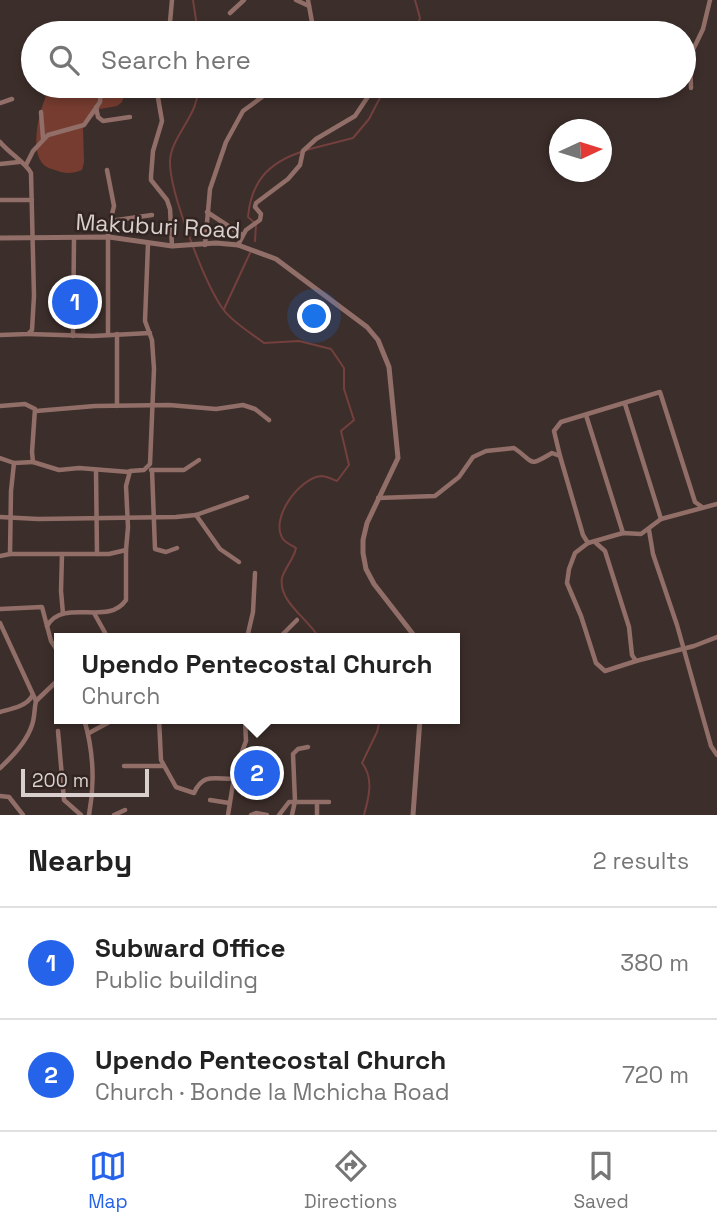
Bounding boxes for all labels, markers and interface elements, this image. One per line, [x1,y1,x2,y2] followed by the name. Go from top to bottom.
[21,21,696,98] search box
[45,41,83,79] icon: search
[101,43,251,77] text: Search here
[549,119,612,182] north arrow
[75,207,241,245] street label: Makuburi Road
[52,276,98,328] pin: 1
[297,299,331,333] your location
[54,633,460,724] popup
[81,647,433,681] text: Upendo Pentecostal Church
[81,681,160,711] text: Church
[234,747,280,799] pin: 2
[21,766,149,798] scale bar
[32,768,89,793] text: 200 m
[28,841,132,880] text: Nearby
[593,846,689,876] text: 2 results
[95,931,286,965] text: Subward Office
[46,948,56,978] text: 1
[620,948,689,978] text: 380 m
[95,965,258,995] text: Public building
[95,1043,446,1077] text: Upendo Pentecostal Church
[44,1060,58,1090] text: 2
[622,1060,689,1090] text: 720 m
[95,1077,449,1107] text: Church · Bonde la Mchicha Road
[88,1147,128,1214] tab: Map
[304,1147,397,1214] tab: Directions
[573,1147,629,1214] tab: Saved

